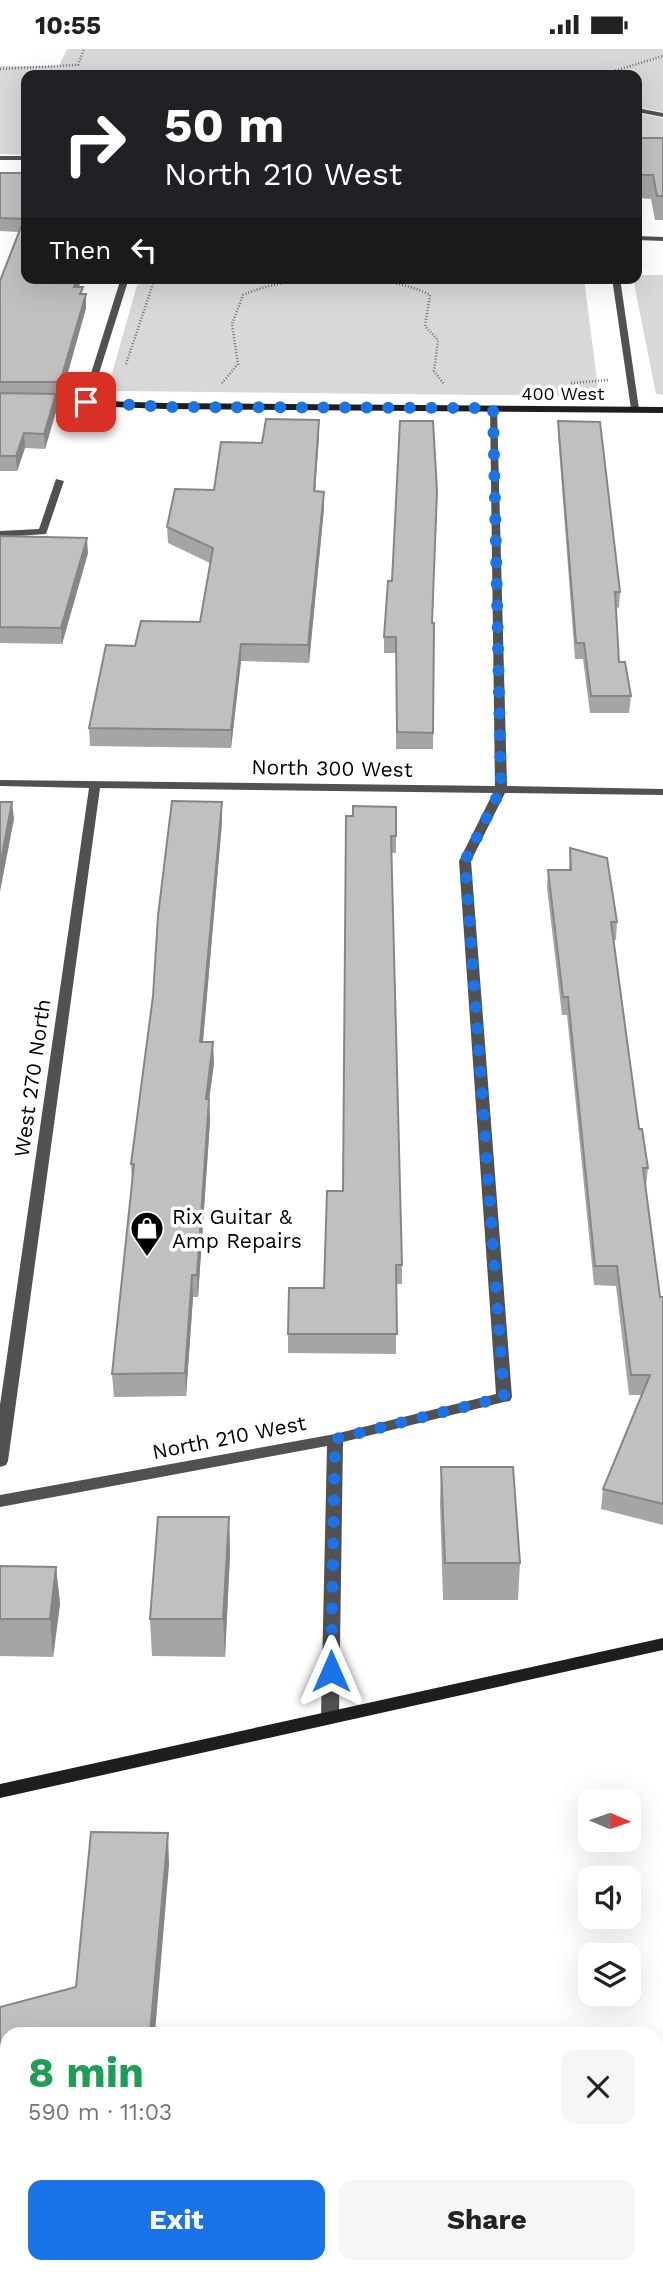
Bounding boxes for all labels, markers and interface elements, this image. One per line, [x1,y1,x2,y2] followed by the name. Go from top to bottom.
[35,10,101,40] text: 10:55
[164,96,284,154] text: 50 m
[49,98,140,189] icon: right
[164,155,402,193] text: North 210 West
[125,231,163,269] icon: left
[49,235,111,265] text: Then
[56,372,116,432] pin
[67,383,105,421] icon: arrive
[521,383,605,404] street label: 400 West
[251,754,413,782] street label: North 300 West
[9,997,55,1159] street label: West 270 North
[172,1204,302,1253] place label: Rix Guitar & Amp Repairs
[128,1209,166,1258] shop icon: Rix Guitar & Amp Repairs
[150,1410,308,1464] street label: North 210 West
[294,1634,368,1708] position arrow
[578,1789,640,1851] north arrow
[578,1789,641,2006] map controls
[578,1866,641,1929] button: sound
[578,1943,641,2006] button: layers
[28,2048,144,2097] text: 8 min
[561,2050,635,2124] button: close
[28,2099,172,2126] text: 590 m · 11:03
[28,2180,325,2260] button: Exit
[339,2180,635,2260] button: Share

